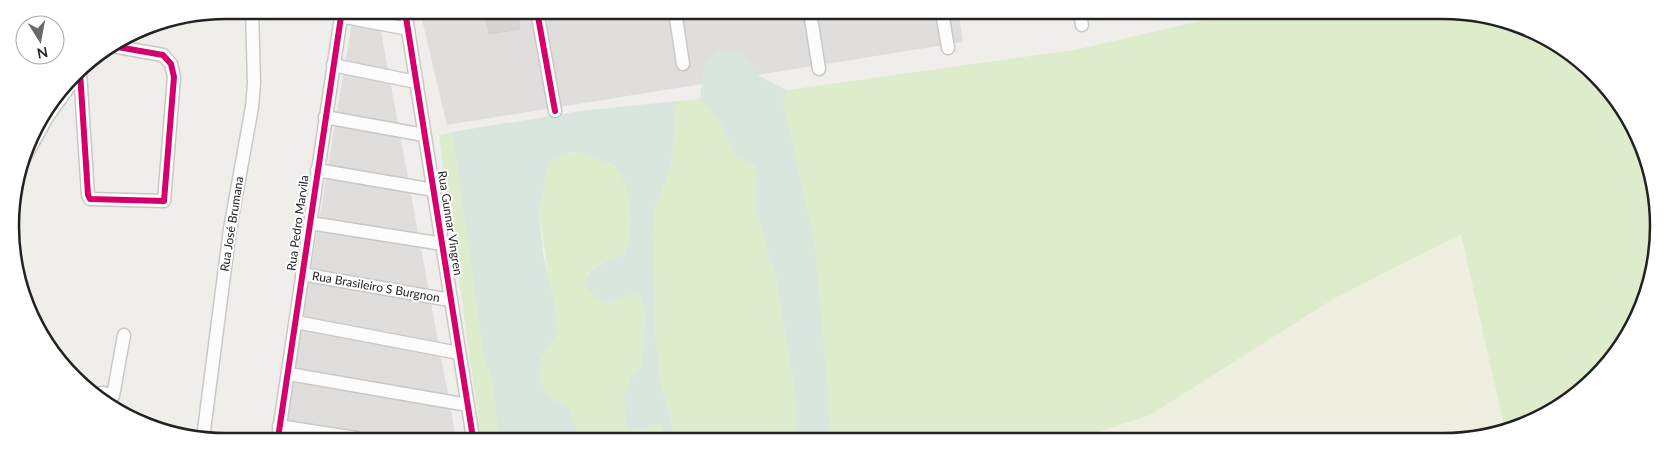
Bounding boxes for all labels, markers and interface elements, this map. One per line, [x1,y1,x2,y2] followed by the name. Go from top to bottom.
[15,15,65,65] north arrow
[36,44,49,63] text: N
[435,170,466,276] street label: Rua Gunnar Vingren
[283,174,312,272] street label: Rua Pedro Marvila
[217,175,246,273] street label: Rua José Brumana
[311,268,441,305] street label: Rua Brasileiro S Burgnon

